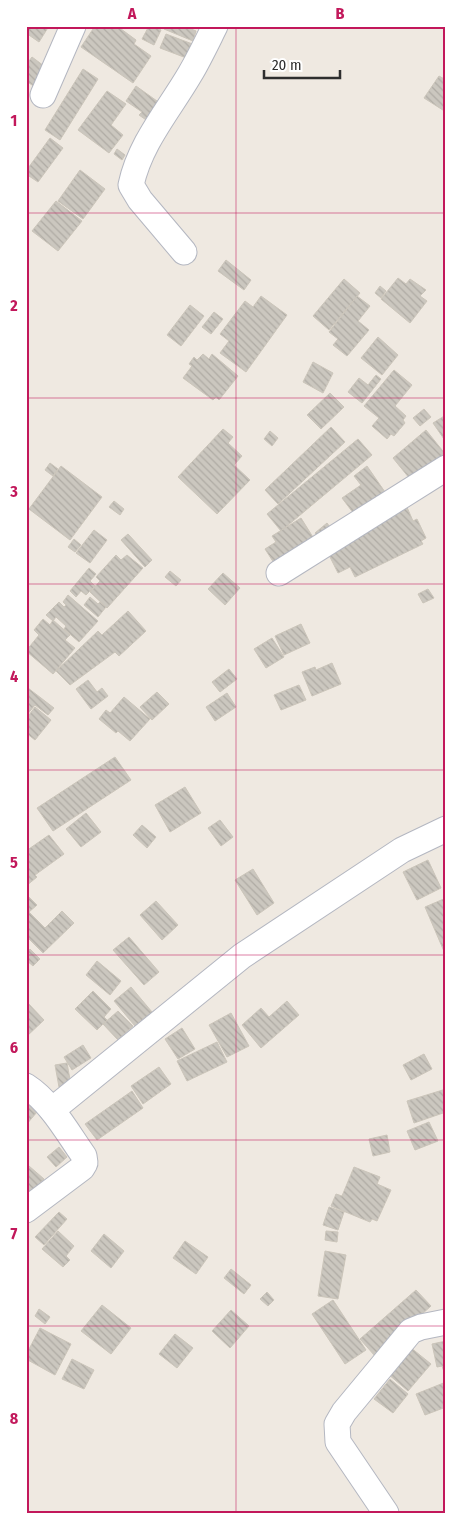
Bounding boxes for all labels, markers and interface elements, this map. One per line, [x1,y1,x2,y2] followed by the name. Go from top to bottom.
[127,4,137,23] text: A
[336,4,345,23] text: B
[264,48,341,80] scale bar
[272,56,302,74] text: 20 m
[11,111,17,130] text: 1
[9,296,18,315] text: 2
[9,482,18,501] text: 3
[10,667,18,686] text: 4
[10,853,18,872] text: 5
[10,1038,18,1057] text: 6
[11,1224,18,1243] text: 7
[10,1409,19,1428] text: 8

